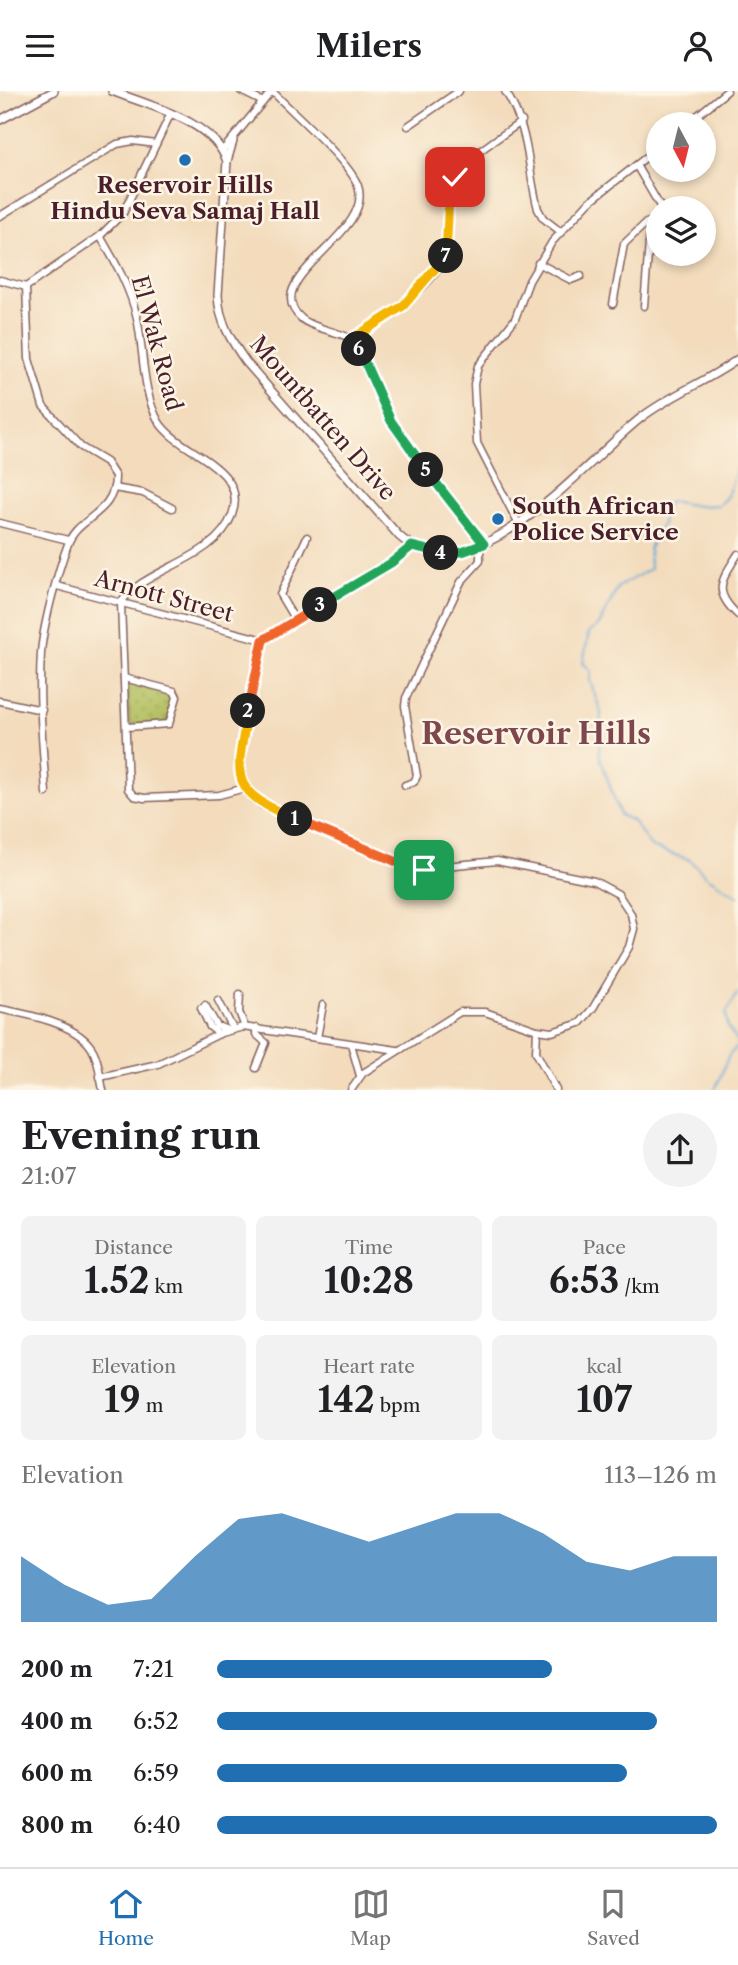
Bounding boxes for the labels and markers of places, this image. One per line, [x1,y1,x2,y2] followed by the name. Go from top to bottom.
[425,147,485,207] pin
[177,152,193,168] marker: Reservoir Hills Hindu Seva Samaj Hall
[50,171,320,225] place label: Reservoir Hills Hindu Seva Samaj Hall
[428,239,464,273] pin: 7
[342,331,376,367] pin: 6
[408,453,444,487] pin: 5
[512,492,679,546] place label: South African Police Service
[490,511,506,527] marker: South African Police Service
[424,535,458,571] pin: 4
[302,587,338,623] pin: 3
[230,693,266,729] pin: 2
[278,801,312,837] pin: 1
[394,840,454,900] pin

